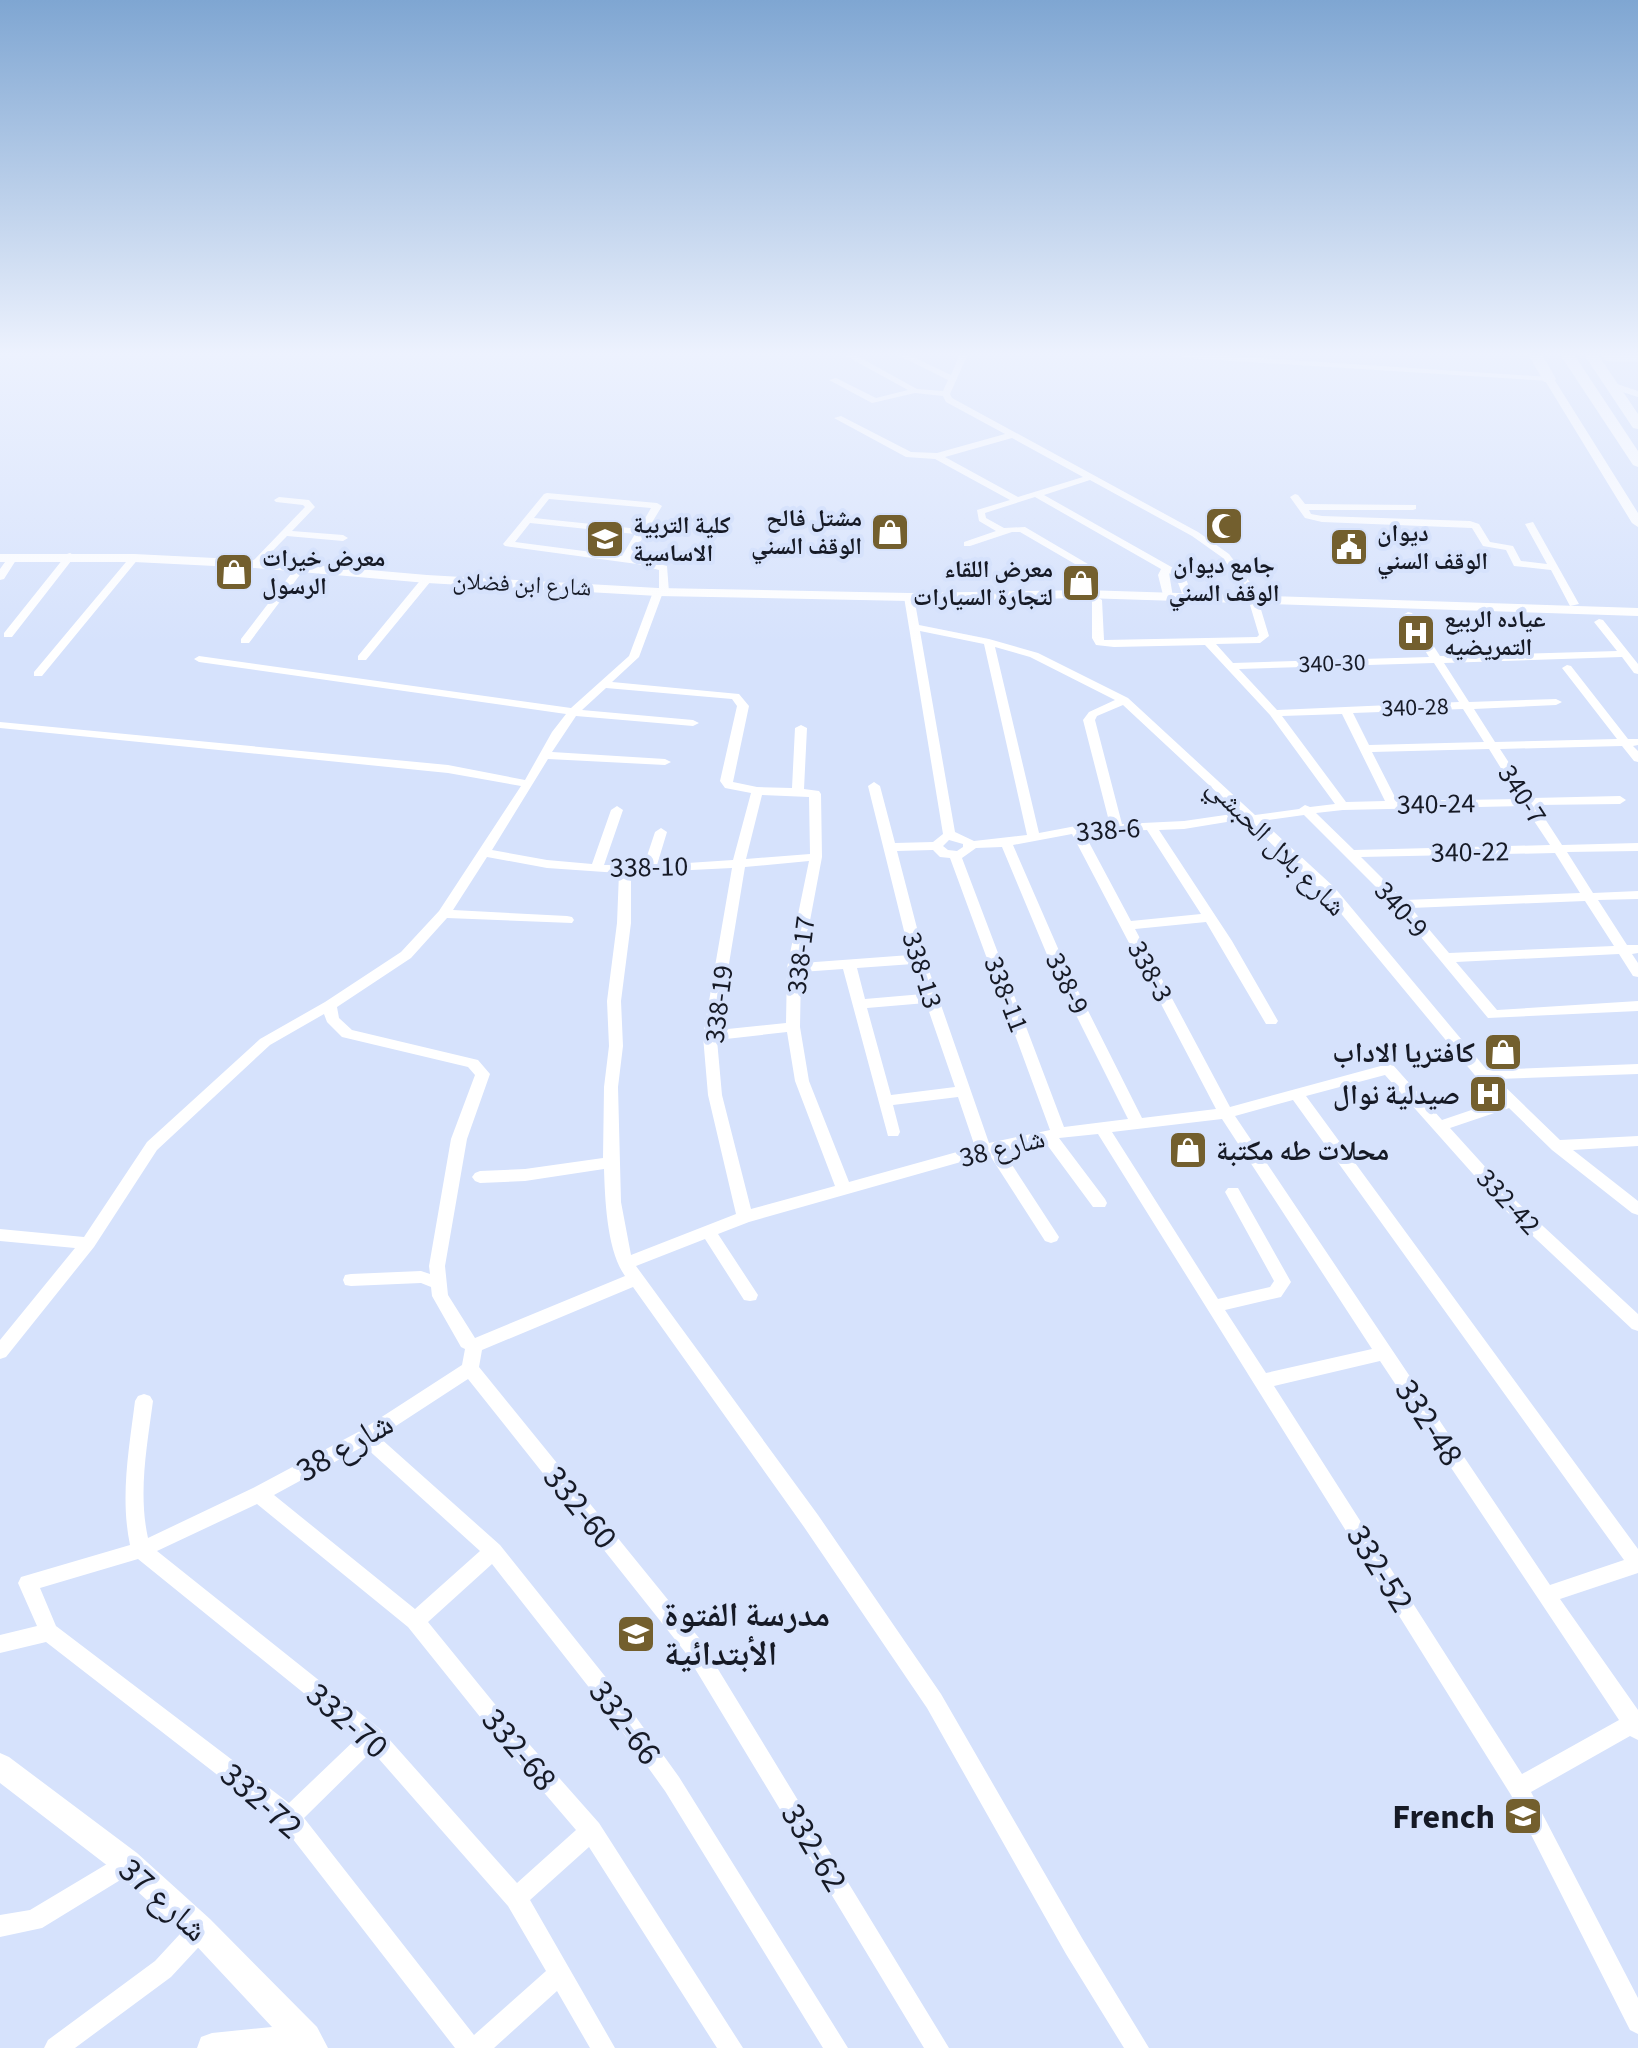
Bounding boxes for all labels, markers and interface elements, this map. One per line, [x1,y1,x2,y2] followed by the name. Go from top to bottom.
[751,501,862,565] place label: مشتل فالح الوقف السني
[1203,505,1245,547] mosque icon: جامع ديوان الوقف السني
[633,508,731,571] place label: كلية التربية الاساسية
[869,511,911,553] shop icon: مشتل فالح الوقف السني
[1377,516,1488,580] place label: ديوان الوقف السني
[584,518,626,560] school or university icon: كلية التربية الاساسية
[1328,526,1370,568] public building icon: ديوان الوقف السني
[262,541,385,604] place label: معرض خيرات الرسول
[1168,548,1280,612] place label: جامع ديوان الوقف السني
[213,551,255,593] shop icon: معرض خيرات الرسول
[913,552,1053,615] place label: معرض اللقاء لتجارة السيارات
[1060,562,1102,604] shop icon: معرض اللقاء لتجارة السيارات
[452,563,592,606] street label: شارع ابن فضلان
[1444,602,1546,665] place label: عياده الربيع التمريضيه
[1395,612,1437,654] hospital icon: عياده الربيع التمريضيه
[1298,645,1366,682] street label: 340-30
[1381,689,1449,726] street label: 340-28
[1488,757,1556,832] street label: 340-7
[1196,768,1355,927] street label: شارع بلال الحبشي
[1397,783,1476,825] street label: 340-24
[1075,808,1142,852] street label: 338-6
[1431,831,1510,873] street label: 340-22
[610,846,689,888] street label: 338-10
[1365,872,1438,947] street label: 340-9
[776,914,826,996] street label: 338-17
[891,927,953,1014] street label: 338-13
[1117,934,1183,1009] street label: 338-3
[1035,946,1099,1021] street label: 338-9
[973,951,1039,1038] street label: 338-11
[694,963,744,1045] street label: 338-19
[1482,1031,1524,1073] shop icon: كافتريا الاداب
[1332,1033,1475,1073] place label: كافتريا الاداب
[1467,1073,1509,1115] hospital icon: صيدلية نوال
[1333,1075,1460,1115] place label: صيدلية نوال
[955,1118,1049,1178] street label: شارع 38
[1167,1129,1209,1171] shop icon: محلات طه مكتبة
[1216,1131,1389,1171] place label: محلات طه مكتبة
[1467,1159,1550,1244] street label: 332-42
[1382,1370,1475,1476] street label: 332-48
[287,1400,403,1495] street label: شارع 38
[531,1456,629,1560] street label: 332-60
[1334,1515,1426,1622] street label: 332-52
[664,1591,830,1679] place label: مدرسة الفتوة الأبتدائية
[615,1613,657,1655] school or university icon: مدرسة الفتوة الأبتدائية
[577,1670,673,1776] street label: 332-66
[295,1671,399,1771] street label: 332-70
[470,1698,568,1802] street label: 332-68
[209,1751,313,1851] street label: 332-72
[1392,1793,1495,1842] place label: French
[768,1794,859,1901] street label: 332-62
[1502,1795,1544,1837] school or university icon: French
[108,1847,218,1954] street label: شارع 37

